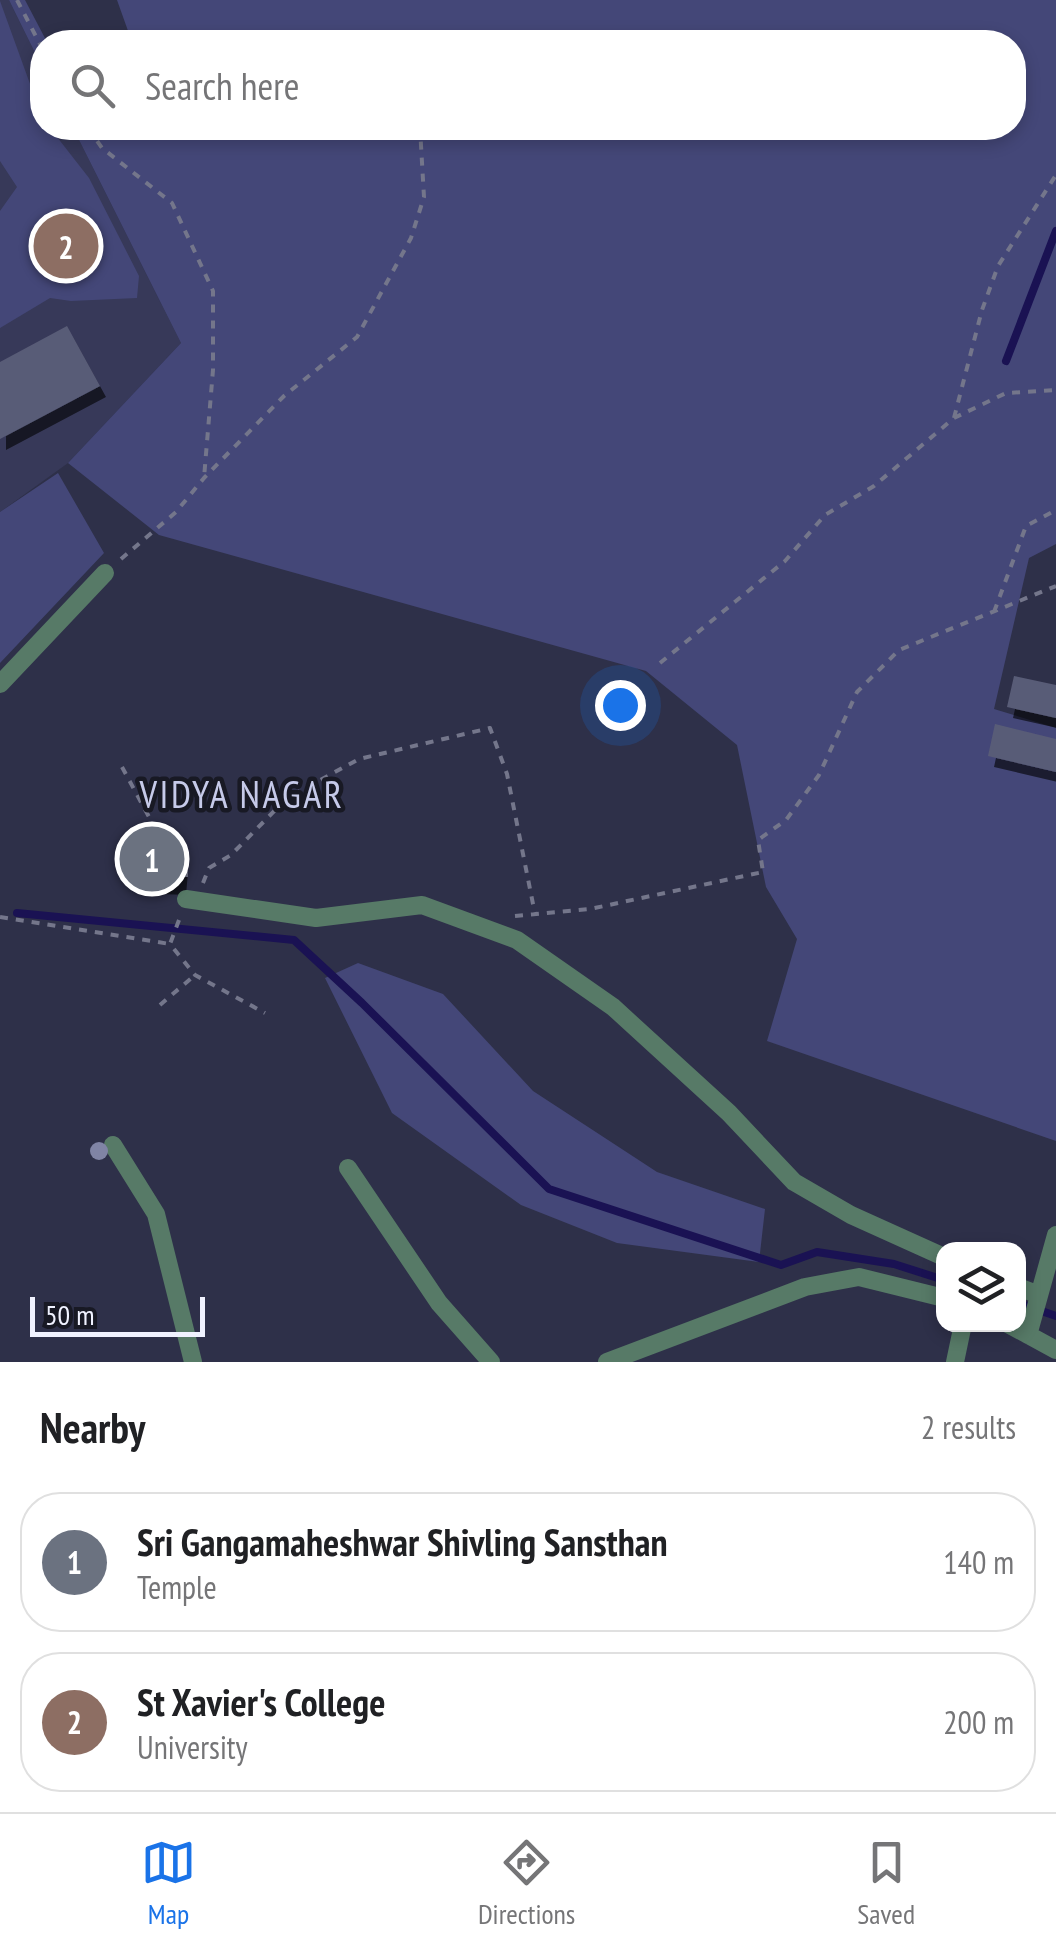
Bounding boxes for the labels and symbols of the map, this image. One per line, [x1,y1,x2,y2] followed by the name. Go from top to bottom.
[34,208,98,284] pin: 2
[595,680,646,731] your location
[139,769,345,818] district label: VIDYA NAGAR
[120,822,184,896] pin: 1
[30,1292,205,1336] scale bar

